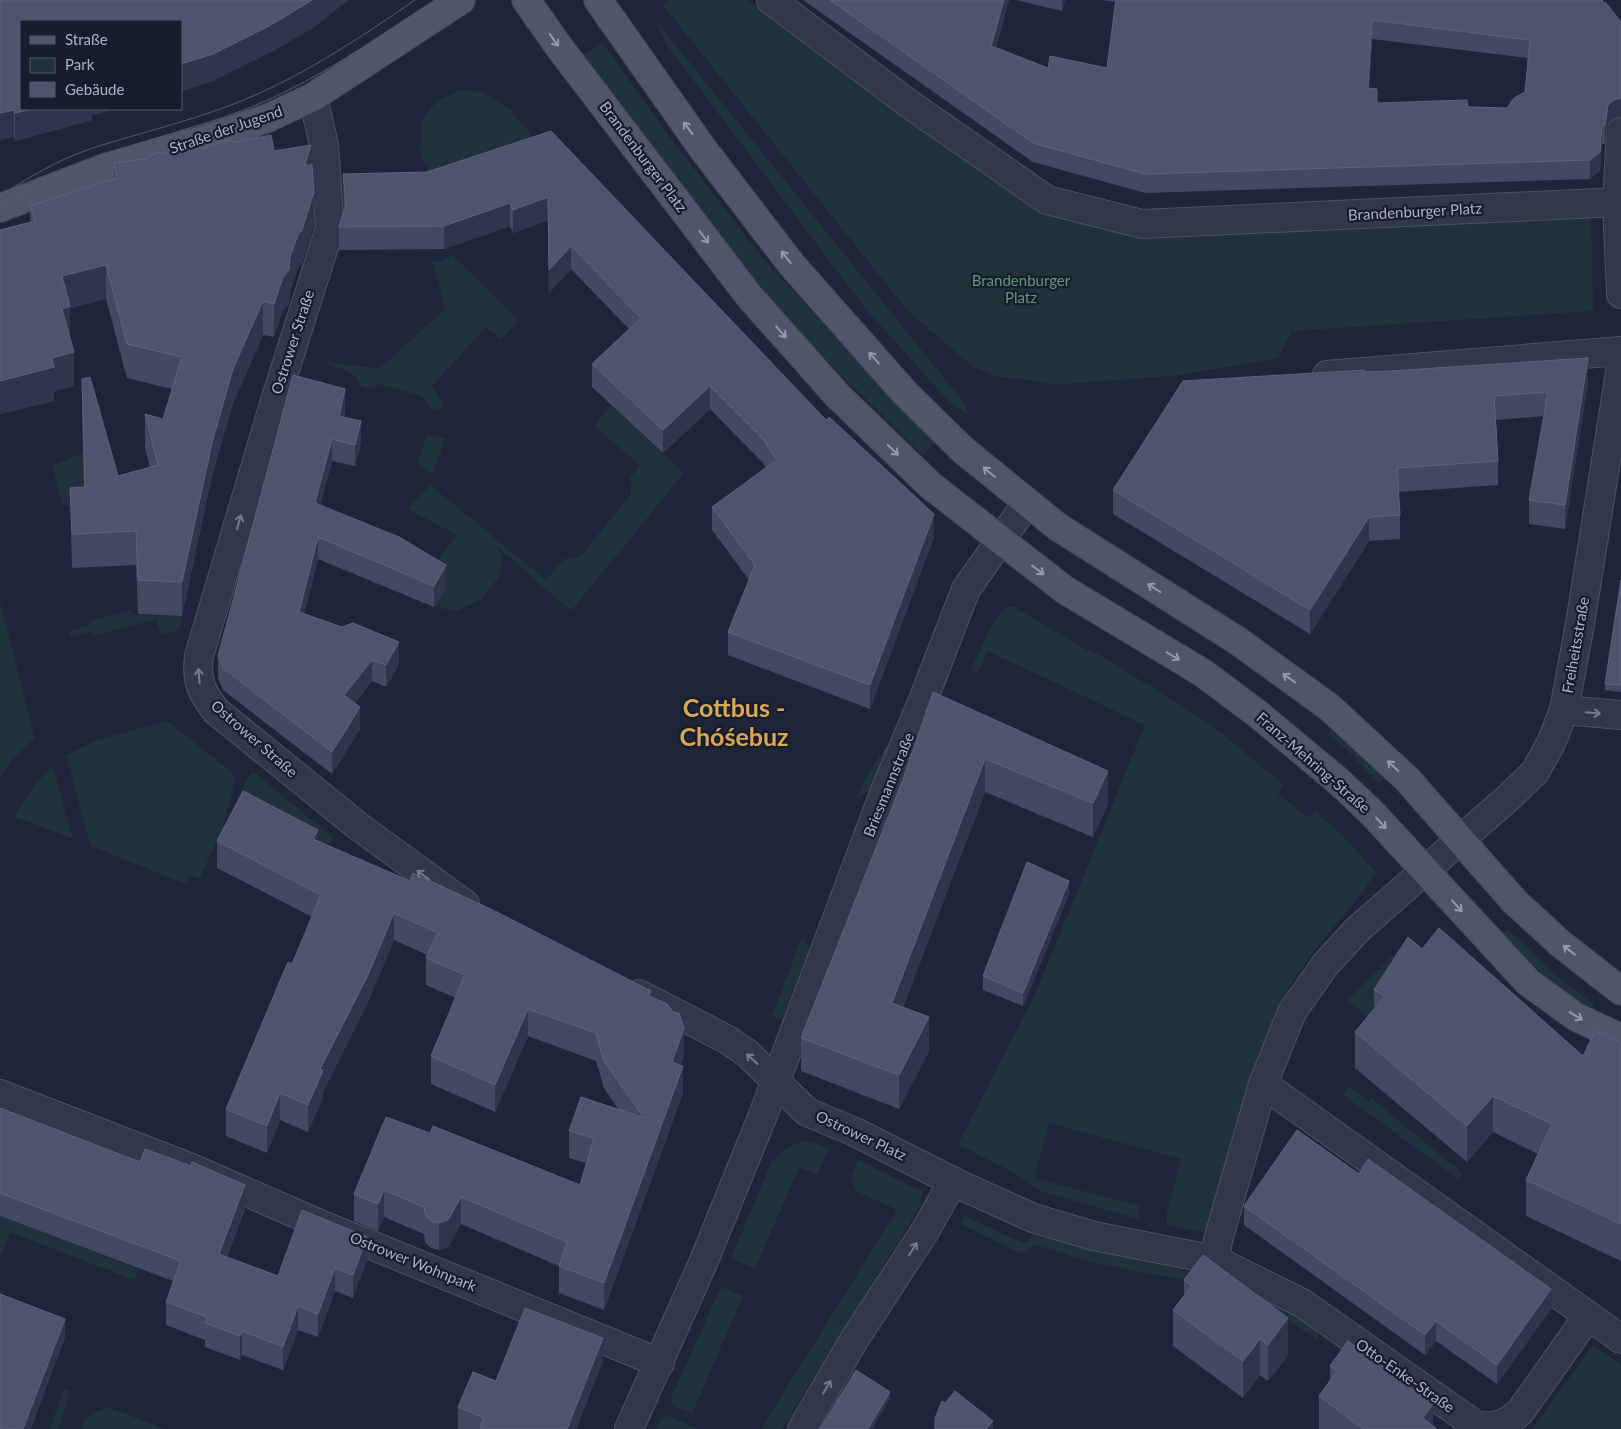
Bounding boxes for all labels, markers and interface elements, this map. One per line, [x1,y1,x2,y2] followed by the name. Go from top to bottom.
[20,20,182,110] legend
[65,30,108,48] text: Straße
[549,33,559,47] one-way arrow
[65,55,95,73] text: Park
[65,80,124,98] text: Gebäude
[596,97,691,216] street label: Brandenburger Platz
[167,101,284,157] street label: Straße der Jugend
[683,121,693,135] one-way arrow
[1348,198,1483,223] street label: Brandenburger Platz
[699,230,709,244] one-way arrow
[781,251,792,264] one-way arrow
[972,271,1071,306] park label: Brandenburger Platz
[267,287,317,396] street label: Ostrower Straße
[775,326,787,339] one-way arrow
[869,352,880,365] one-way arrow
[887,444,900,456] one-way arrow
[983,467,996,478] one-way arrow
[235,514,245,530] one-way arrow
[1031,564,1044,575] one-way arrow
[1148,583,1162,593] one-way arrow
[1558,595,1592,694] street label: Freiheitsstraße
[1166,652,1180,662] one-way arrow
[194,668,204,684] one-way arrow
[1283,673,1297,684] one-way arrow
[679,692,789,751] district label: Cottbus - Chóśebuz
[208,696,302,781] street label: Ostrower Straße
[1253,708,1374,817] street label: Franz-Mehring-Straße
[1584,708,1600,718] one-way arrow
[859,730,917,839] street label: Briesmannstraße
[1386,760,1399,772] one-way arrow
[1375,817,1387,830] one-way arrow
[416,870,430,880] one-way arrow
[1451,900,1463,913] one-way arrow
[1563,945,1576,956] one-way arrow
[1568,1011,1582,1021] one-way arrow
[746,1053,759,1064] one-way arrow
[813,1106,910,1164] street label: Ostrower Platz
[348,1228,479,1295] street label: Ostrower Wohnpark
[908,1243,918,1257] one-way arrow
[1353,1334,1458,1416] street label: Otto-Enke-Straße
[822,1380,832,1394] one-way arrow

